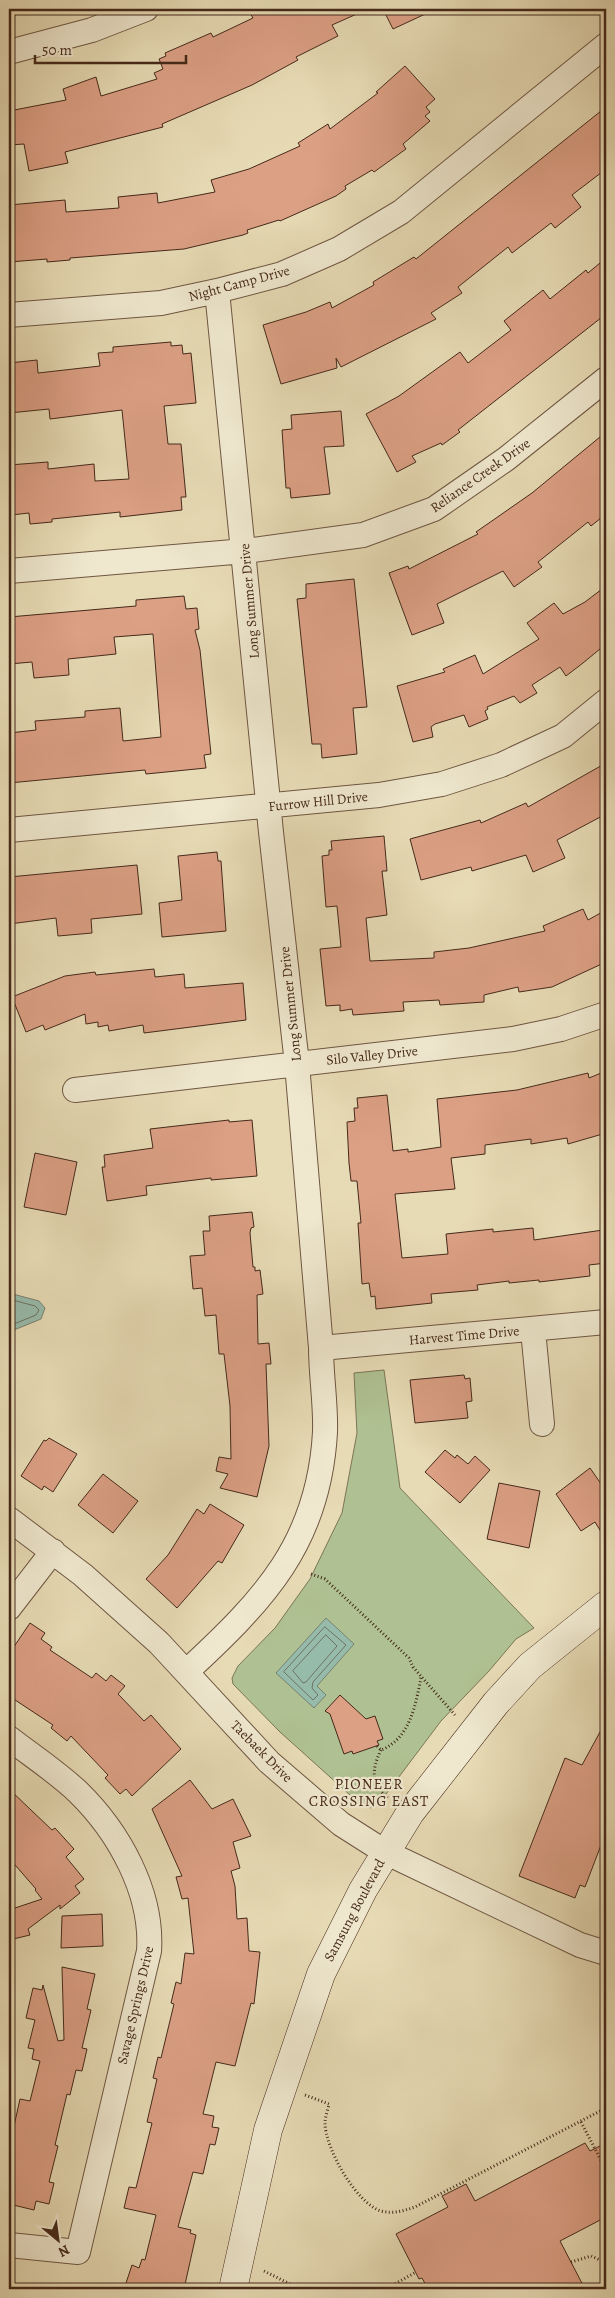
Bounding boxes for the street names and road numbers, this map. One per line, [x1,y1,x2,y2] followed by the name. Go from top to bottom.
[186,261,292,306] street label: Night Camp Drive
[426,434,534,517] street label: Reliance Creek Drive
[235,543,264,659] street label: Long Summer Drive
[267,787,369,816] street label: Furrow Hill Drive
[275,945,306,1062] street label: Long Summer Drive
[325,1041,419,1070] street label: Silo Valley Drive
[408,1321,520,1350] street label: Harvest Time Drive
[226,1716,297,1787] street label: Taebaek Drive
[319,1855,390,1965] street label: Samsung Boulevard
[113,1944,158,2066] street label: Savage Springs Drive

